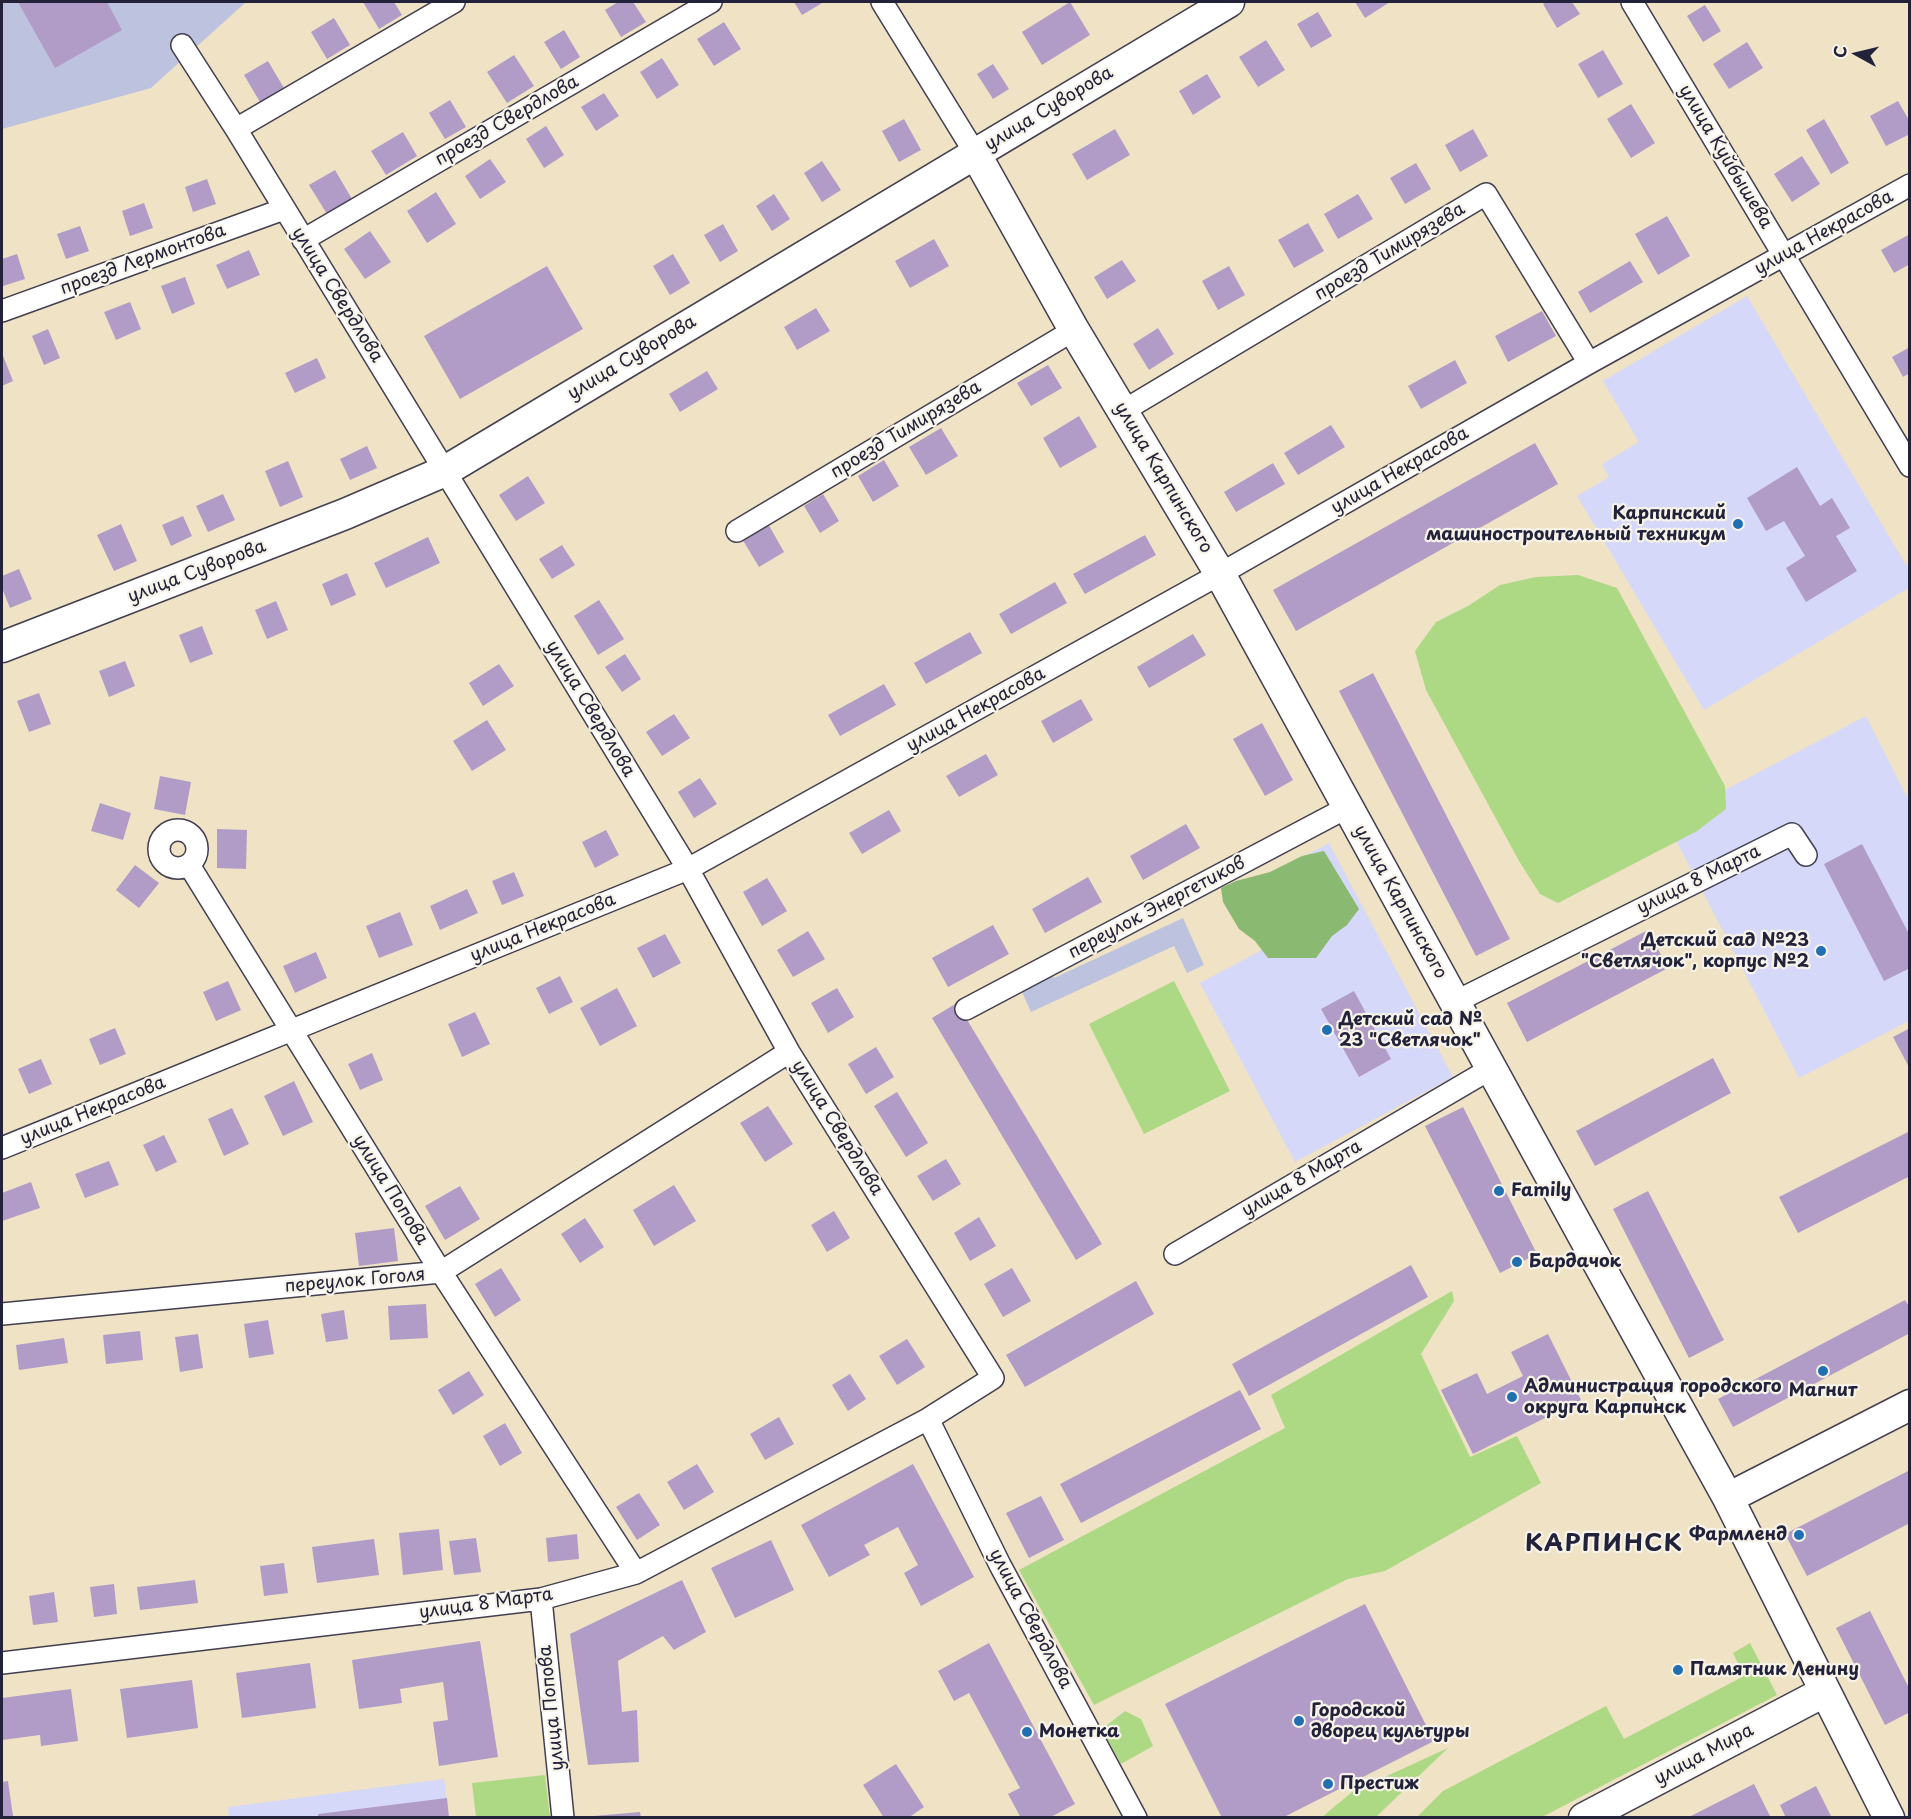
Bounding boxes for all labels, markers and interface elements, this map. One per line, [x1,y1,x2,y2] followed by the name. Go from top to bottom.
[1827,24,1887,84] north arrow
[1826,44,1852,59] text: С
[981,62,1117,156] street label: улица Суворова
[431,71,583,171] street label: проезд Свердлова
[1674,81,1776,233] street label: улица Куйбышева
[1751,186,1897,280] street label: улица Некрасова
[1311,199,1469,305] street label: проезд Тимирязева
[57,220,229,300] street label: проезд Лермонтова
[287,223,387,367] street label: улица Свердлова
[564,311,700,405] street label: улица Суворова
[827,377,985,483] street label: проезд Тимирязева
[1109,398,1217,558] street label: улица Карпинского
[1327,423,1473,519] street label: улица Некрасова
[1426,503,1726,546] place label: Карпинский машиностроительный техникум
[1731,517,1745,531] marker: Карпинский машиностроительный техникум
[125,536,269,608] street label: улица Суворова
[541,637,639,781] street label: улица Свердлова
[903,663,1049,757] street label: улица Некрасова
[1349,821,1451,983] street label: улица Карпинского
[1634,841,1764,919] street label: улица 8 Марта
[1065,852,1249,964] street label: переулок Энергетиков
[467,889,619,967] street label: улица Некрасова
[1581,930,1809,972] place label: Детский сад №23 "Светлячок", корпус №2
[1814,944,1828,958] marker: Детский сад №23 "Светлячок", корпус №2
[1339,1009,1482,1052] place label: Детский сад № 23 "Светлячок"
[1320,1023,1334,1037] marker: Детский сад № 23 "Светлячок"
[787,1056,887,1200] street label: улица Свердлова
[17,1072,169,1150] street label: улица Некрасова
[347,1131,433,1249] street label: улица Попова
[1238,1136,1366,1222] street label: улица 8 Марта
[1511,1180,1571,1202] place label: Family
[1492,1184,1506,1198] marker: Family
[1529,1251,1621,1273] place label: Бардачок
[1510,1255,1524,1269] marker: Бардачок
[284,1264,426,1298] street label: переулок Гоголя
[1816,1364,1830,1378] marker: Магнит
[1524,1376,1782,1418] place label: Администрация городского округа Карпинск
[1789,1380,1857,1402] place label: Магнит
[1505,1390,1519,1404] marker: Администрация городского округа Карпинск
[1689,1524,1787,1546] place label: Фармленд
[1792,1528,1806,1542] marker: Фармленд
[1526,1530,1682,1558] district label: КАРПИНСК
[984,1545,1076,1693] street label: улица Свердлова
[418,1584,554,1624] street label: улица 8 Марта
[535,1644,569,1772] street label: улица Попова
[1690,1659,1859,1681] place label: Памятник Ленину
[1671,1663,1685,1677] marker: Памятник Ленину
[1311,1700,1470,1742] place label: Городской дворец культуры
[1292,1714,1306,1728] marker: Городской дворец культуры
[1651,1720,1757,1790] street label: улица Мира
[1039,1721,1120,1743] place label: Монетка
[1020,1725,1034,1739] marker: Монетка
[1340,1773,1419,1795] place label: Престиж
[1321,1777,1335,1791] marker: Престиж

